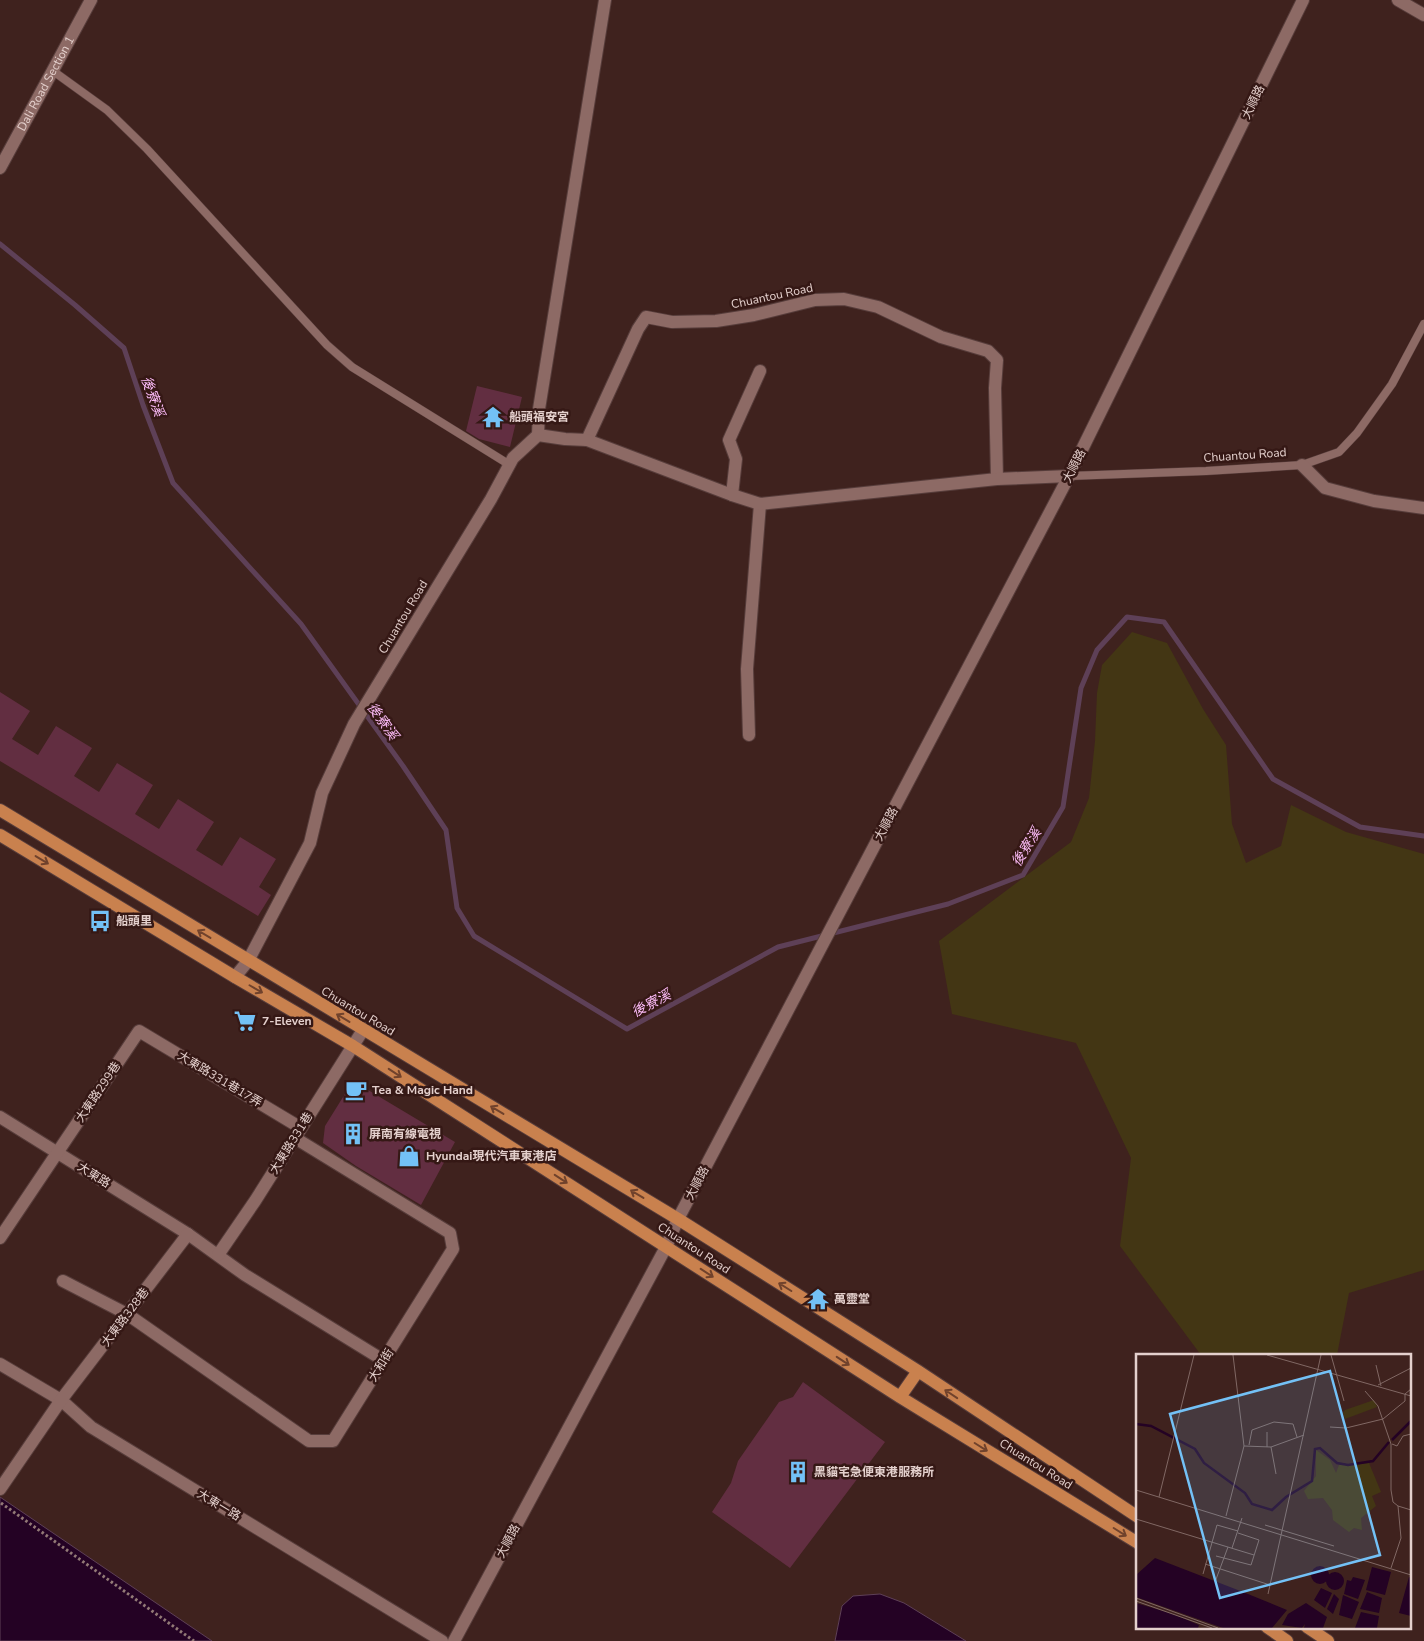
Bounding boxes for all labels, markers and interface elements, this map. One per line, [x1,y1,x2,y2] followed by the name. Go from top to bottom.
[13,33,78,134] street label: Dali Road Section 1
[1238,82,1268,122] street label: 大順路
[730,280,814,312] street label: Chuantou Road
[136,373,169,421] water label: 後寮溪
[480,404,506,430] temple icon: 船頭福安宮
[509,409,569,425] place label: 船頭福安宮
[1203,444,1287,466] street label: Chuantou Road
[1059,446,1089,486] street label: 大順路
[375,577,431,657] street label: Chuantou Road
[363,699,404,746] water label: 後寮溪
[870,804,902,844] street label: 大順路
[1007,823,1047,870] water label: 後寮溪
[34,856,48,866] one-way arrow
[87,908,113,934] bus stop icon: 船頭里
[116,913,152,929] place label: 船頭里
[197,928,211,938] one-way arrow
[318,983,398,1039] street label: Chuantou Road
[628,984,676,1022] water label: 後寮溪
[248,985,262,995] one-way arrow
[232,1008,258,1034] supermarket icon: 7-Eleven
[336,1012,350,1022] one-way arrow
[262,1013,311,1029] place label: 7-Eleven
[175,1047,265,1111] street label: 大東路331巷17弄
[72,1059,124,1125] street label: 大東路299巷
[388,1068,402,1078] one-way arrow
[343,1077,369,1103] cafe icon: Tea & Magic Hand
[372,1082,473,1098] place label: Tea & Magic Hand
[491,1105,505,1115] one-way arrow
[266,1109,316,1177] street label: 大東路331巷
[340,1121,366,1147] building icon: 屏南有線電視
[369,1126,441,1142] place label: 屏南有線電視
[396,1143,422,1169] shop icon: Hyundai現代汽車東港店
[426,1148,556,1164] place label: Hyundai現代汽車東港店
[74,1159,114,1191] street label: 大東路
[681,1163,713,1203] street label: 大順路
[554,1175,568,1185] one-way arrow
[630,1188,644,1198] one-way arrow
[655,1219,733,1277] street label: Chuantou Road
[699,1268,713,1278] one-way arrow
[778,1282,792,1292] one-way arrow
[98,1284,152,1350] street label: 大東路328巷
[805,1286,831,1312] temple icon: 萬靈堂
[834,1291,870,1307] place label: 萬靈堂
[365,1345,397,1385] street label: 大和街
[1136,1354,1412,1628] inset map
[836,1356,850,1366] one-way arrow
[945,1388,959,1398] one-way arrow
[996,1435,1076,1493] street label: Chuantou Road
[974,1442,988,1452] one-way arrow
[785,1459,811,1485] building icon: 黑貓宅急便東港服務所
[814,1464,934,1480] place label: 黑貓宅急便東港服務所
[194,1486,244,1524] street label: 大東一路
[492,1521,524,1561] street label: 大順路
[1112,1527,1126,1537] one-way arrow

